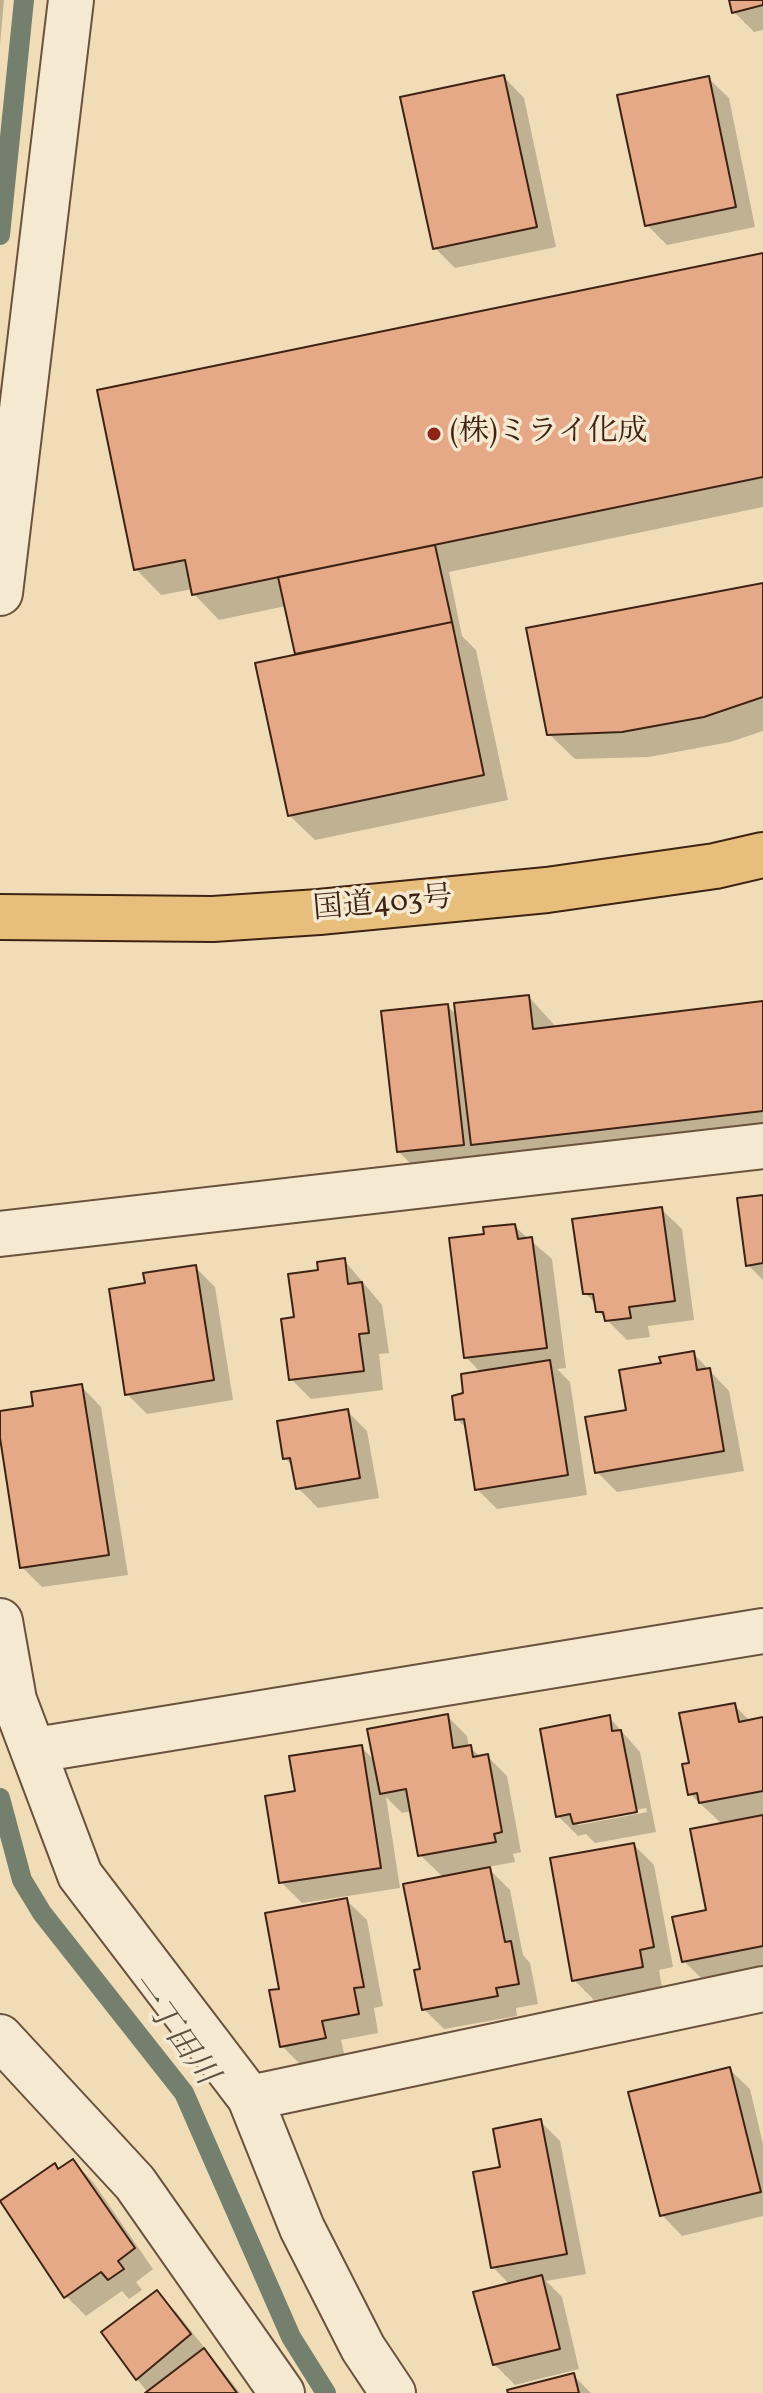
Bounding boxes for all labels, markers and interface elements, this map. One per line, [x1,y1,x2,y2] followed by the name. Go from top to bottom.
[450,416,647,452] place label: (株)ミライ化成
[425,425,443,443] marker: (株)ミライ化成
[312,882,454,930] street label: 国道403号
[117,1968,223,2094] water label: 一丁田川

